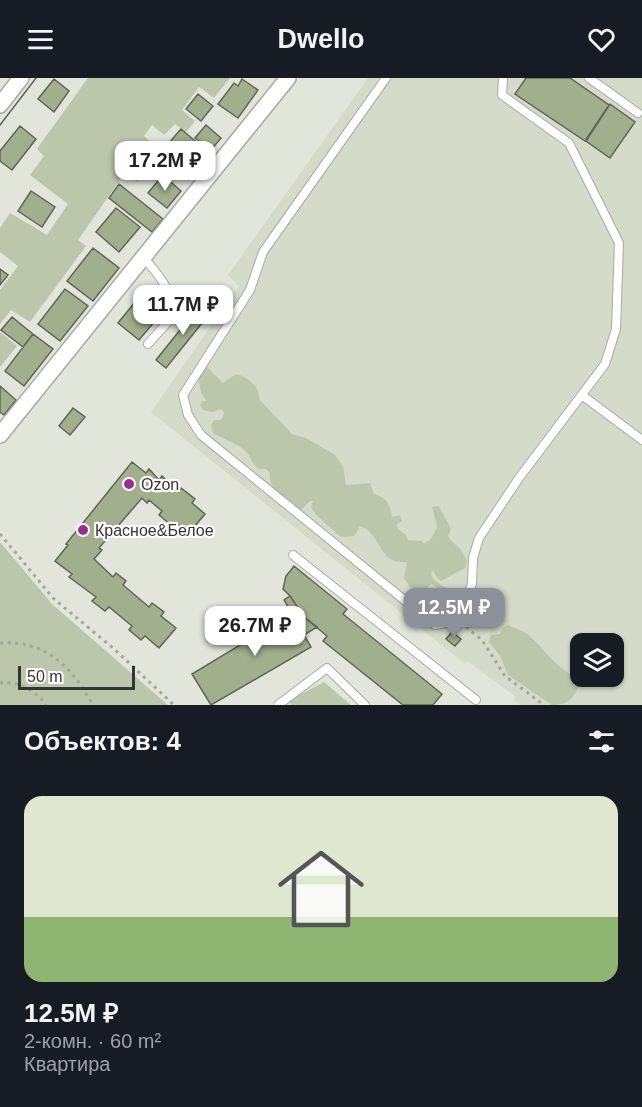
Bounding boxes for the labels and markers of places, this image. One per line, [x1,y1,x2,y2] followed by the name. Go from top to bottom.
[110,141,220,192] pin: 17.2M ₽
[128,285,238,336] pin: 11.7M ₽
[141,476,179,493] place label: Ozon
[122,477,136,491] marker: Ozon
[95,522,214,539] place label: Красное&Белое
[76,523,90,537] marker: Красное&Белое
[399,588,509,639] pin: 12.5M ₽
[200,606,310,657] pin: 26.7M ₽

